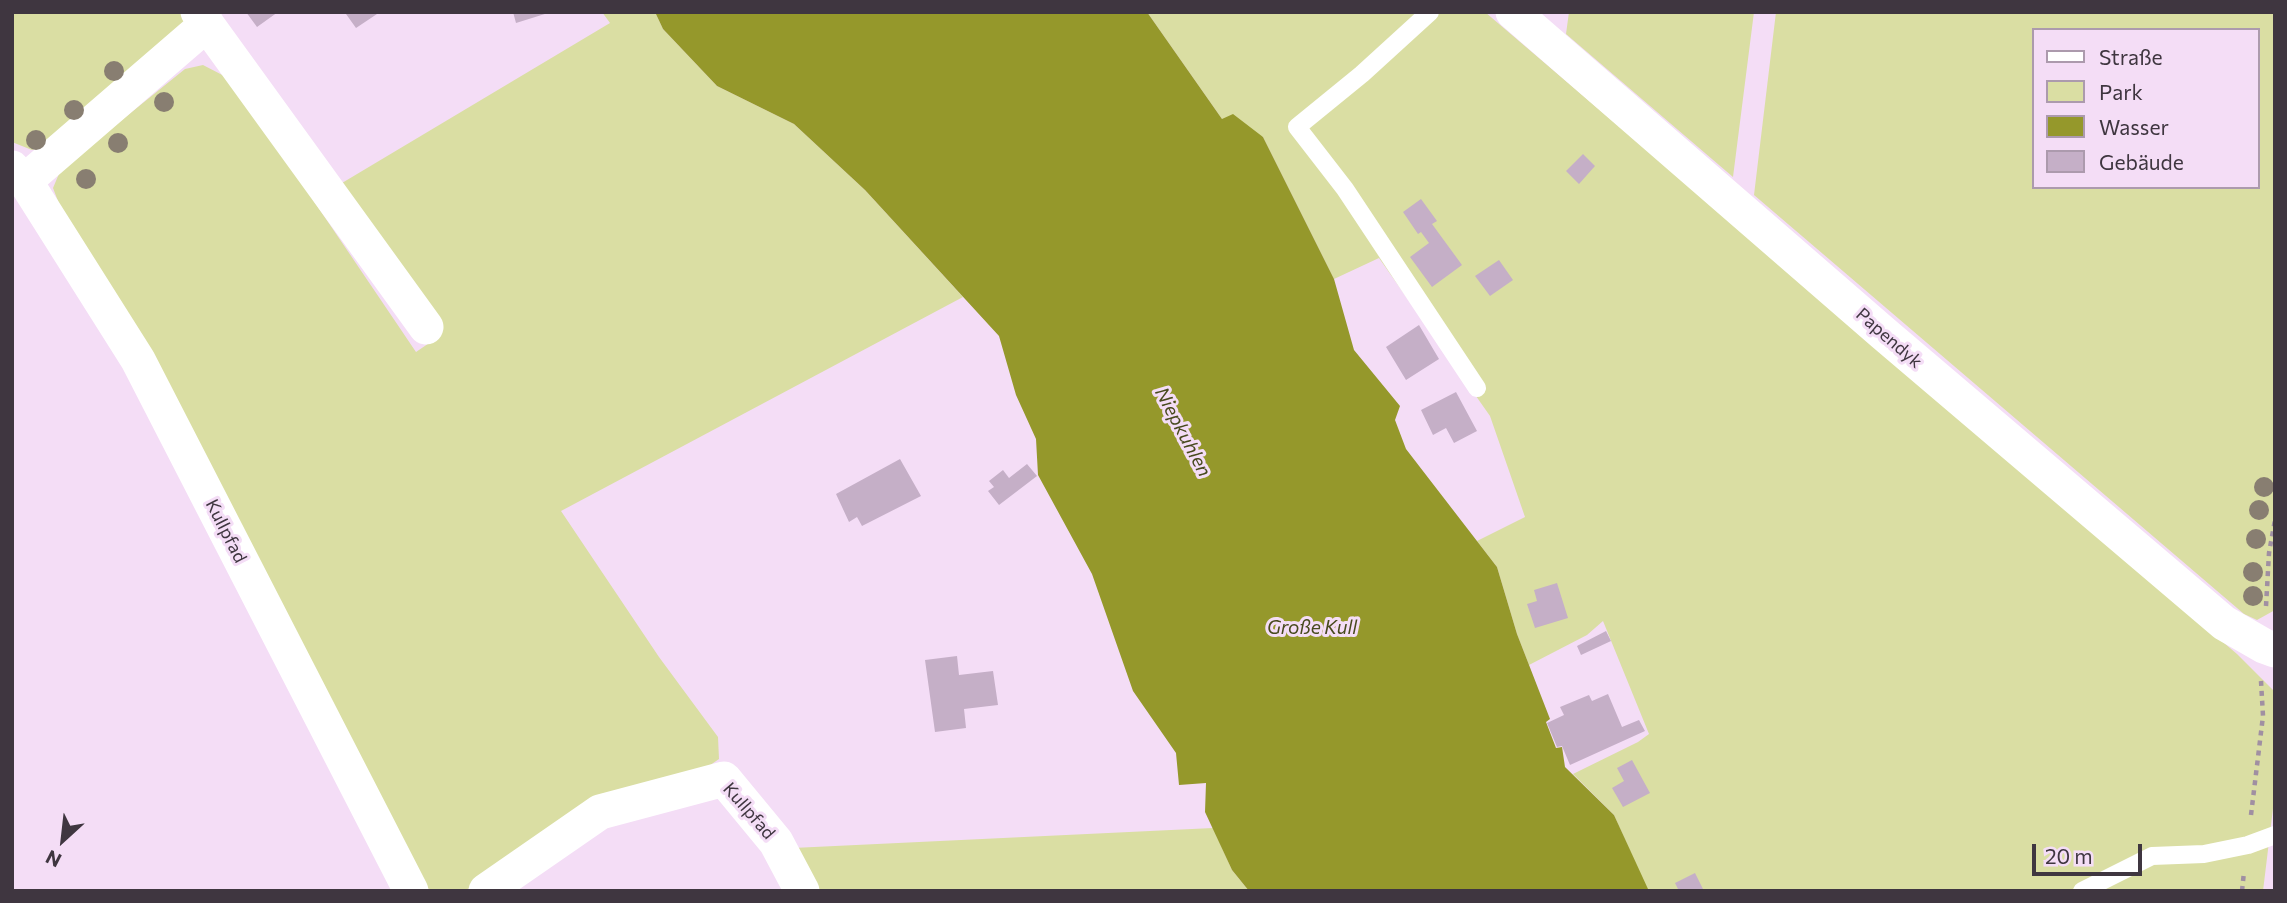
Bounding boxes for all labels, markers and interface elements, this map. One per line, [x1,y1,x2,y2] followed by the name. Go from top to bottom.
[2032,28,2259,189] legend
[2099,44,2163,69] text: Straße
[2099,79,2143,104] text: Park
[2099,114,2169,139] text: Wasser
[2099,149,2184,174] text: Gebäude
[1851,303,1927,373] street label: Papendyk
[1150,383,1216,481] water label: Niepkuhlen
[201,496,251,566] street label: Kullpfad
[1267,617,1357,639] water label: Große Kull
[718,778,780,844] street label: Kullpfad
[28,805,98,875] north arrow
[2035,830,2145,874] scale bar
[2045,843,2093,868] text: 20 m
[42,846,65,873] text: N

